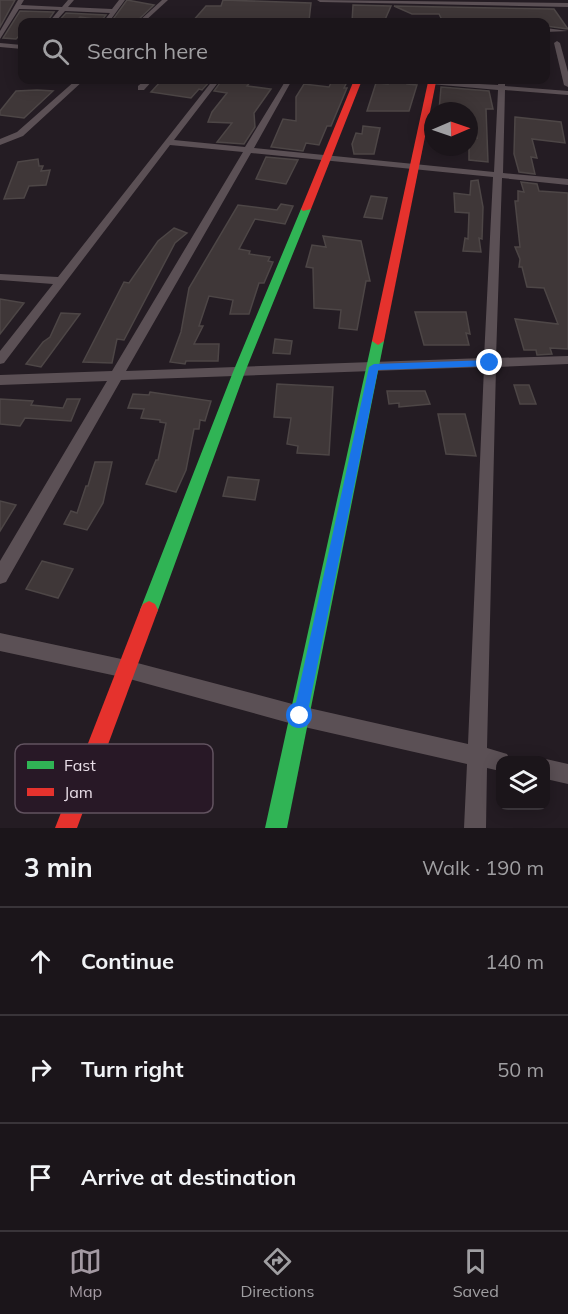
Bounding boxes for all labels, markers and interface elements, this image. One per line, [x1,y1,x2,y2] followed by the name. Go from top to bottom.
[18,18,550,84] search box
[39,35,72,68] icon: search
[87,37,208,65] text: Search here
[424,102,478,156] north arrow
[476,349,502,375] route end
[286,702,312,728] route start
[15,744,213,813] legend
[64,755,96,775] text: Fast
[496,756,550,810] map controls
[496,756,550,810] button: layers
[64,782,93,802] text: Jam
[24,851,93,884] text: 3 min
[422,855,544,880] text: Walk · 190 m
[24,945,57,978] icon: ahead
[81,947,174,975] text: Continue
[485,949,544,974] text: 140 m
[24,1053,57,1086] icon: right
[81,1055,184,1083] text: Turn right
[497,1057,544,1082] text: 50 m
[24,1161,57,1194] icon: arrive
[81,1163,296,1191] text: Arrive at destination
[69,1245,102,1301] tab: Map
[240,1245,314,1301] tab: Directions
[453,1245,499,1301] tab: Saved

